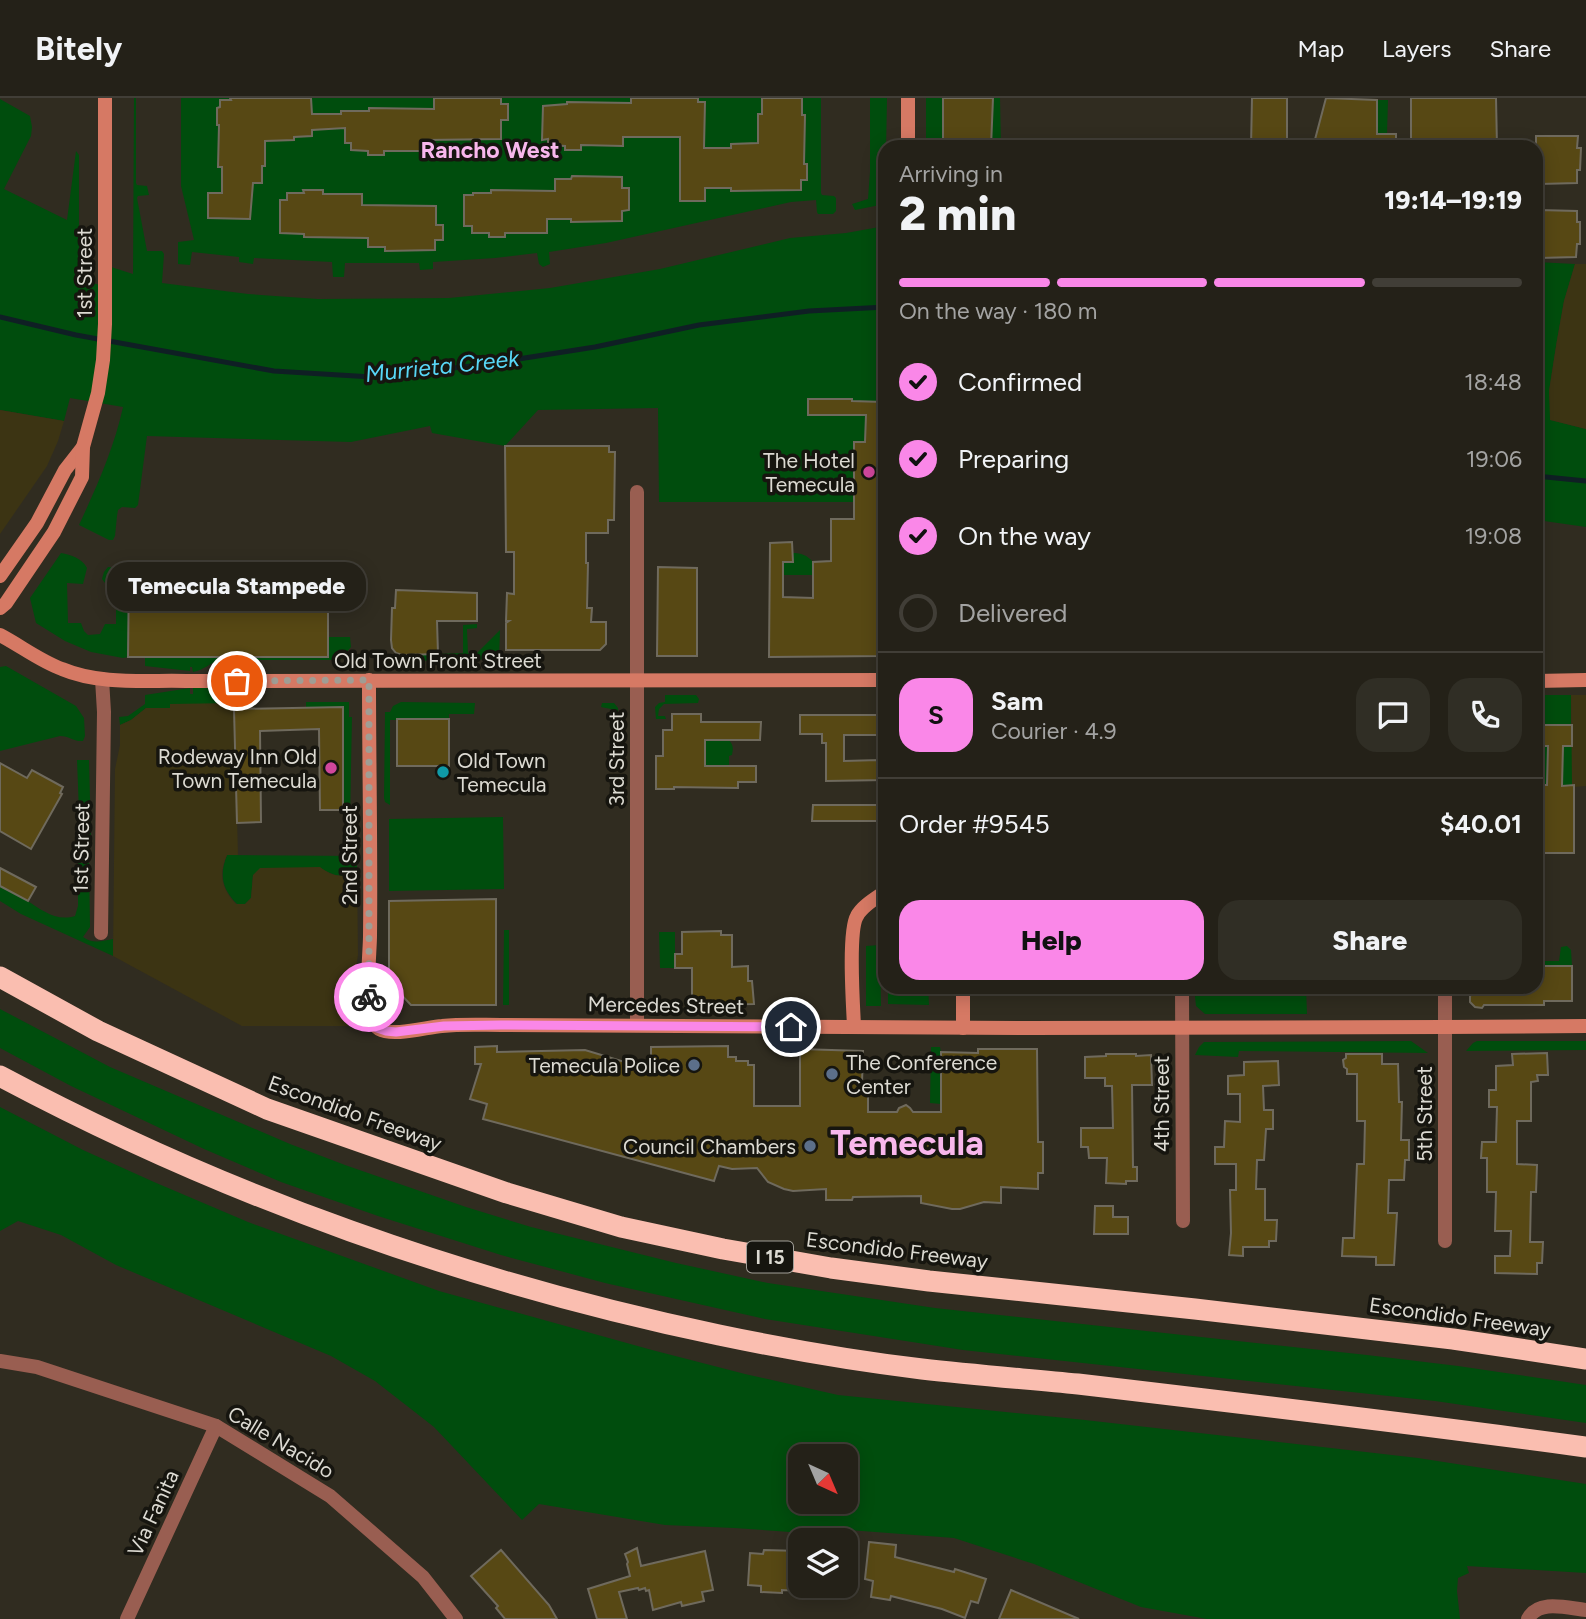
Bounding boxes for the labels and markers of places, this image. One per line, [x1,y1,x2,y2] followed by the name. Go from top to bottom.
[763,448,855,497] place label: The Hotel Temecula
[861,464,877,480] marker: The Hotel Temecula
[107,562,366,611] callout: Temecula Stampede
[207,651,267,711] pin
[158,744,317,793] place label: Rodeway Inn Old Town Temecula
[457,748,547,797] place label: Old Town Temecula
[323,760,339,776] marker: Rodeway Inn Old Town Temecula
[435,764,451,780] marker: Old Town Temecula
[761,997,821,1057] pin
[846,1050,997,1099] place label: The Conference Center
[529,1053,680,1078] place label: Temecula Police
[686,1057,702,1073] marker: Temecula Police
[824,1066,840,1082] marker: The Conference Center
[623,1134,796,1159] place label: Council Chambers
[802,1138,818,1154] marker: Council Chambers

